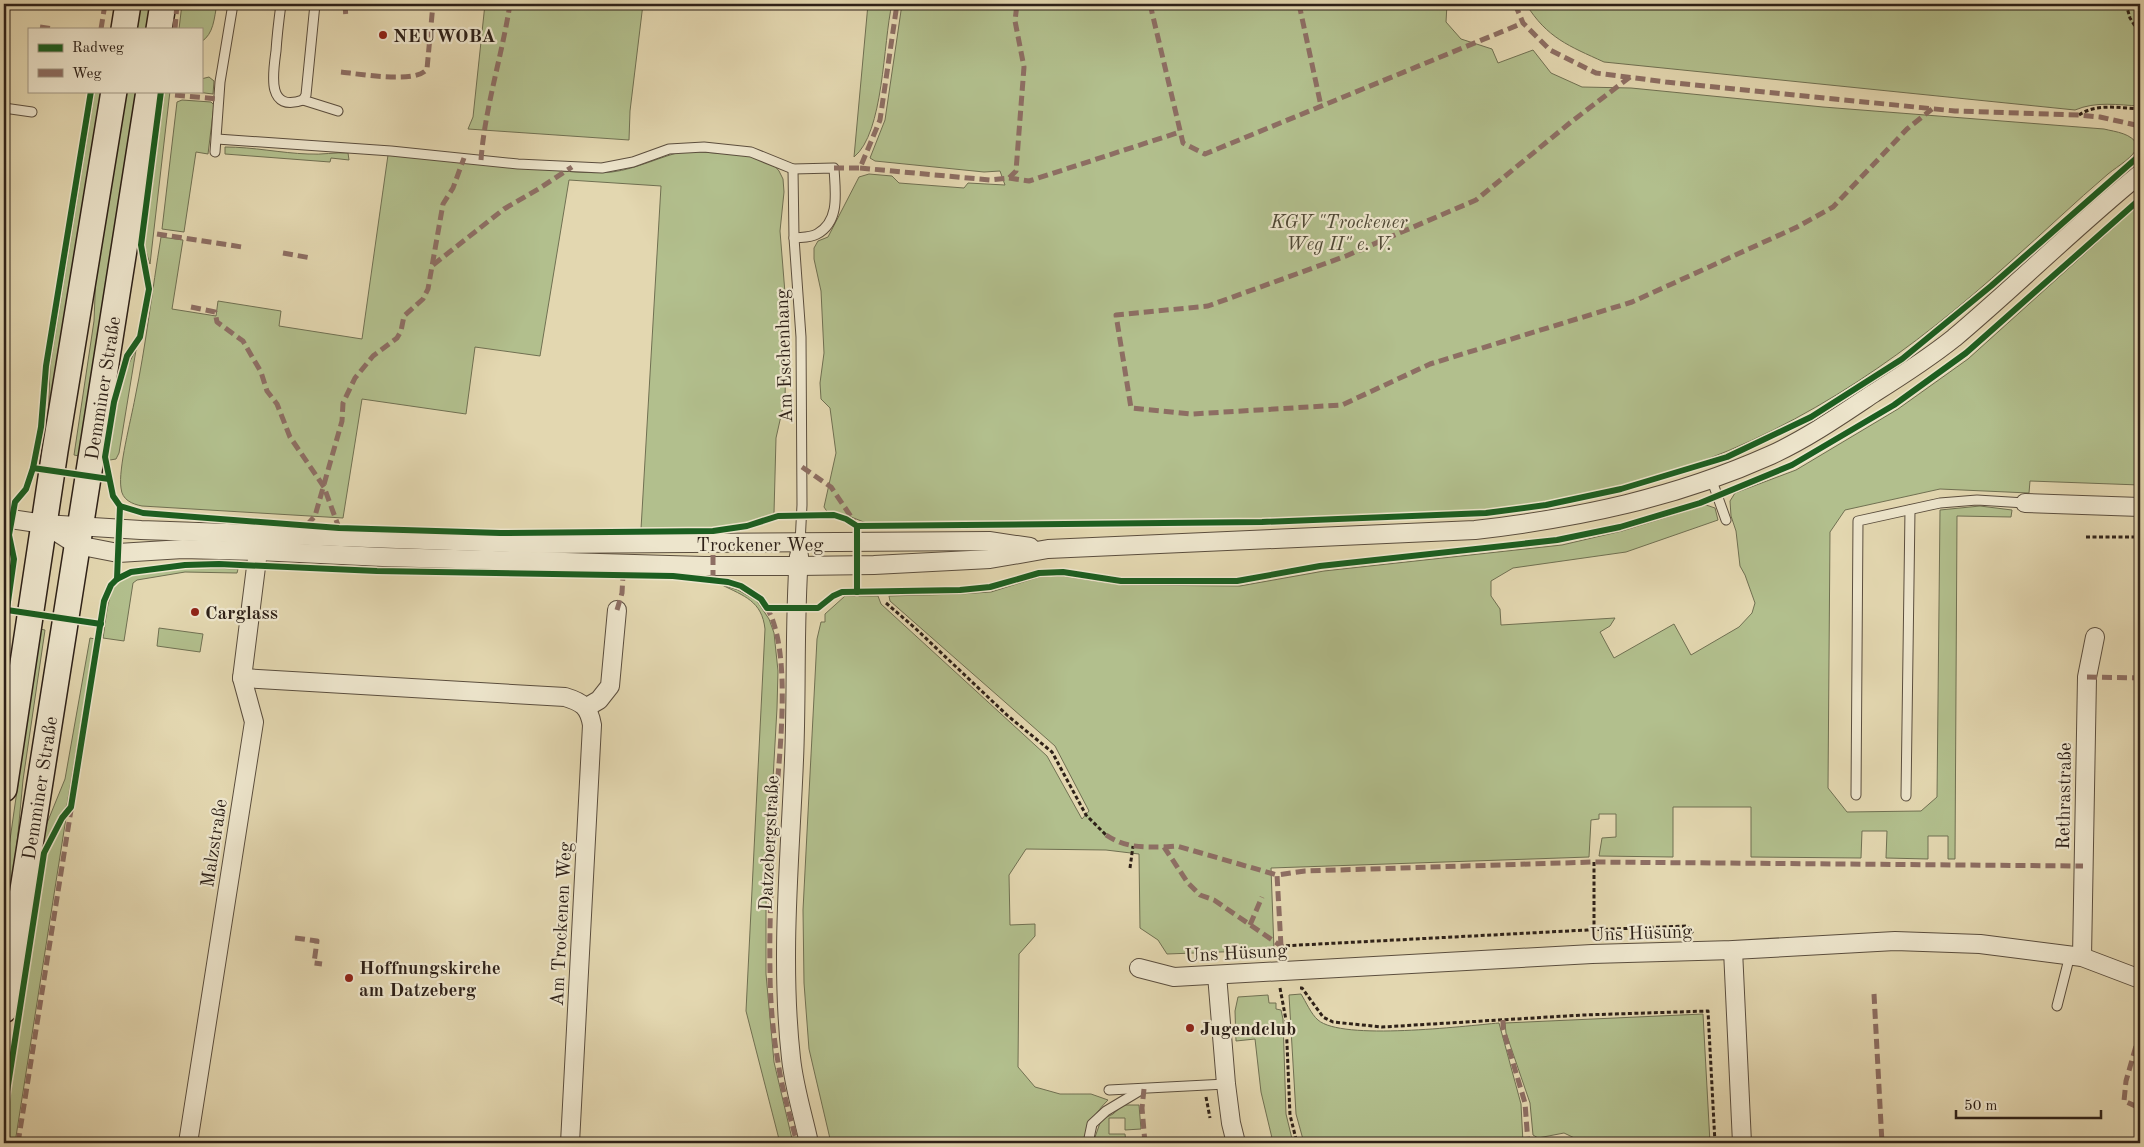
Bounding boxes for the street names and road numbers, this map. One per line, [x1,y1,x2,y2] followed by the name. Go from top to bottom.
[774,288,797,423] street label: Am Eschenhang
[84,315,125,462] street label: Demminer Straße
[696,537,824,556] street label: Trockener Weg
[21,715,62,862] street label: Demminer Straße
[2055,742,2076,850] street label: Rethrastraße
[757,775,784,911] street label: Datzebergstraße
[199,798,232,889] street label: Malzstraße
[549,841,576,1007] street label: Am Trockenen Weg
[1589,923,1693,946] street label: Uns Hüsung
[1184,942,1289,967] street label: Uns Hüsung

